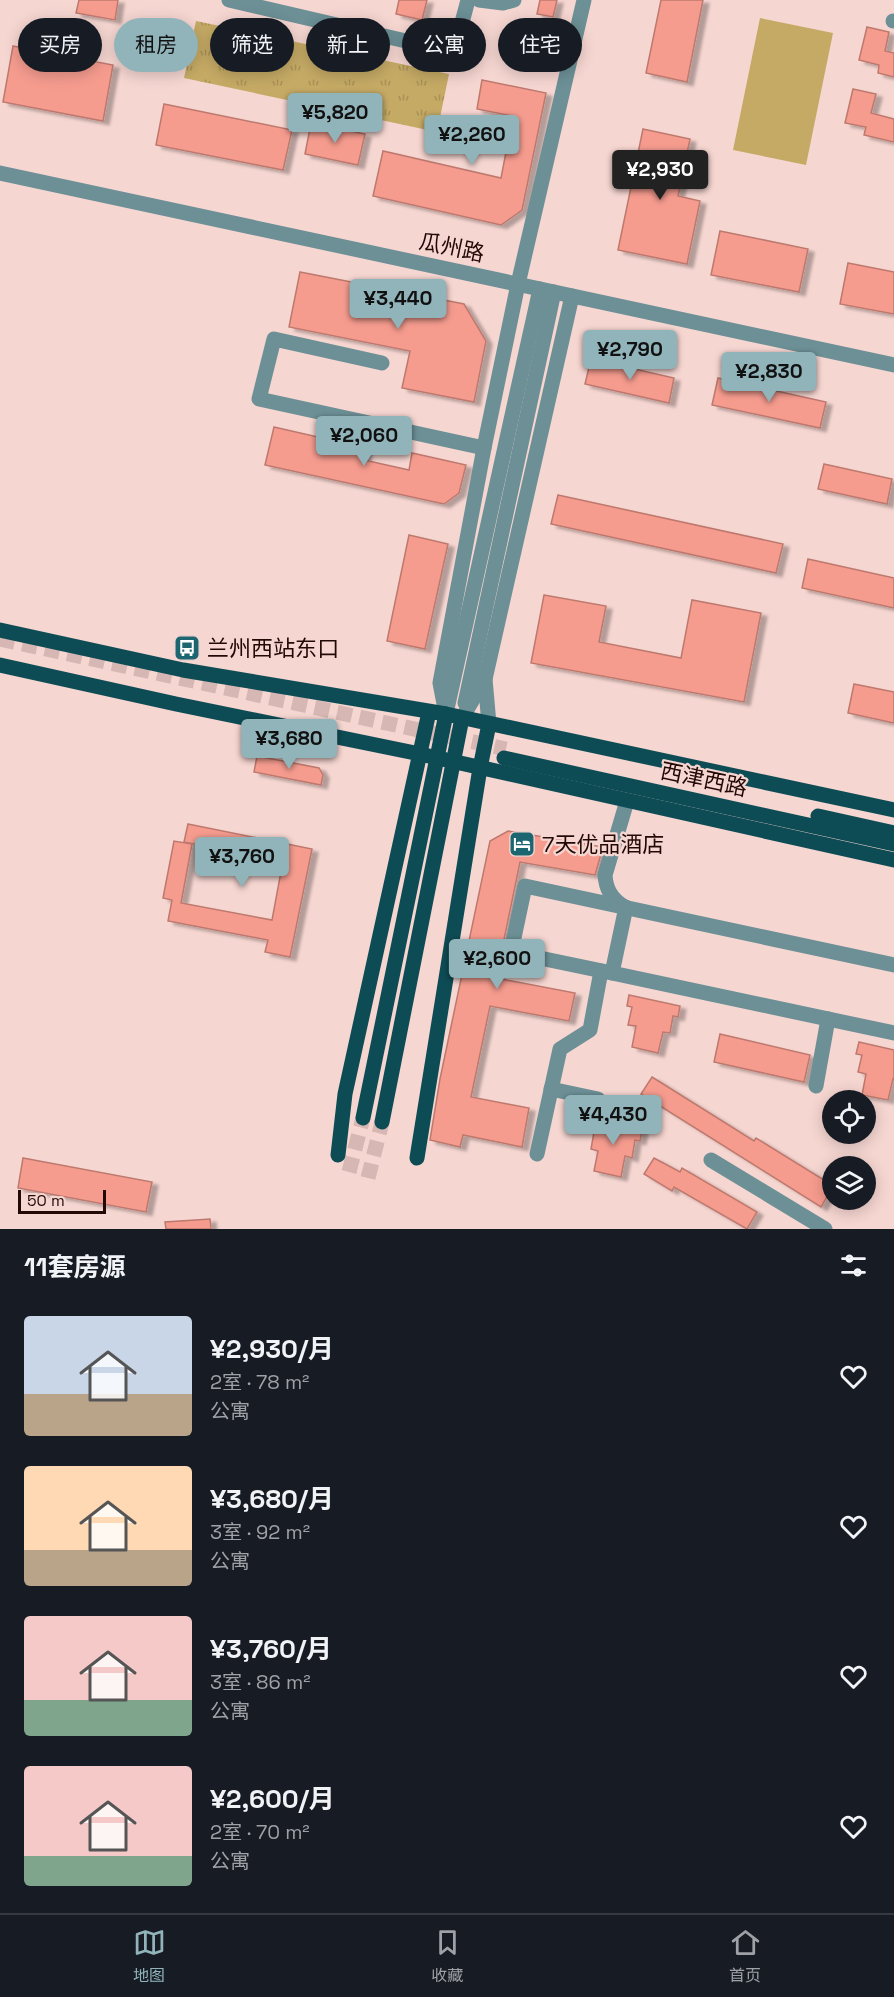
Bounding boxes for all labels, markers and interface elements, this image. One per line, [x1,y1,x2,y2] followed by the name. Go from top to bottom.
[18,18,102,72] chip: 买房
[114,18,198,72] chip: 租房
[210,18,294,72] chip: 筛选
[306,18,390,72] chip: 新上
[402,18,486,72] chip: 公寓
[498,18,582,72] chip: 住宅
[286,93,384,144] pin: ¥5,820
[301,99,369,125] text: ¥5,820
[423,115,521,166] pin: ¥2,260
[438,121,506,147] text: ¥2,260
[611,150,709,201] pin: ¥2,930
[626,156,694,182] text: ¥2,930
[417,226,487,268] street label: 瓜州路
[349,279,447,330] pin: ¥3,440
[364,285,432,311] text: ¥3,440
[581,330,679,381] pin: ¥2,790
[597,336,663,362] text: ¥2,790
[720,352,818,403] pin: ¥2,830
[735,358,803,384] text: ¥2,830
[315,416,413,467] pin: ¥2,060
[330,422,398,448] text: ¥2,060
[172,633,202,663] bus stop icon: 兰州西站东口
[207,634,339,662] place label: 兰州西站东口
[240,719,338,770] pin: ¥3,680
[255,725,323,751] text: ¥3,680
[658,756,750,802] street label: 西津西路
[507,829,537,859] hotel icon: 7天优品酒店
[542,830,664,858] place label: 7天优品酒店
[193,837,291,888] pin: ¥3,760
[209,843,275,869] text: ¥3,760
[448,939,546,990] pin: ¥2,600
[463,945,531,971] text: ¥2,600
[822,1090,876,1210] map controls
[822,1090,876,1144] button: locate
[564,1095,662,1146] pin: ¥4,430
[579,1101,647,1127] text: ¥4,430
[822,1156,876,1210] button: layers
[18,1187,106,1214] scale bar
[27,1190,65,1211] text: 50 m
[837,1249,870,1282] icon: filters
[24,1250,126,1284] text: 11套房源
[210,1332,334,1366] text: ¥2,930/月
[72,1340,144,1412] icon: home
[837,1360,870,1393] icon: heart
[210,1369,309,1395] text: 2室 · 78 m²
[210,1398,250,1424] text: 公寓
[210,1482,334,1516] text: ¥3,680/月
[72,1490,144,1562] icon: home
[837,1510,870,1543] icon: heart
[210,1519,310,1545] text: 3室 · 92 m²
[210,1548,250,1574] text: 公寓
[210,1632,332,1666] text: ¥3,760/月
[72,1640,144,1712] icon: home
[837,1660,870,1693] icon: heart
[210,1669,310,1695] text: 3室 · 86 m²
[210,1698,250,1724] text: 公寓
[210,1782,335,1816] text: ¥2,600/月
[72,1790,144,1862] icon: home
[837,1810,870,1843] icon: heart
[210,1819,310,1845] text: 2室 · 70 m²
[210,1848,250,1874] text: 公寓
[133,1926,166,1986] tab: 地图
[431,1926,464,1986] tab: 收藏
[729,1926,762,1986] tab: 首页

